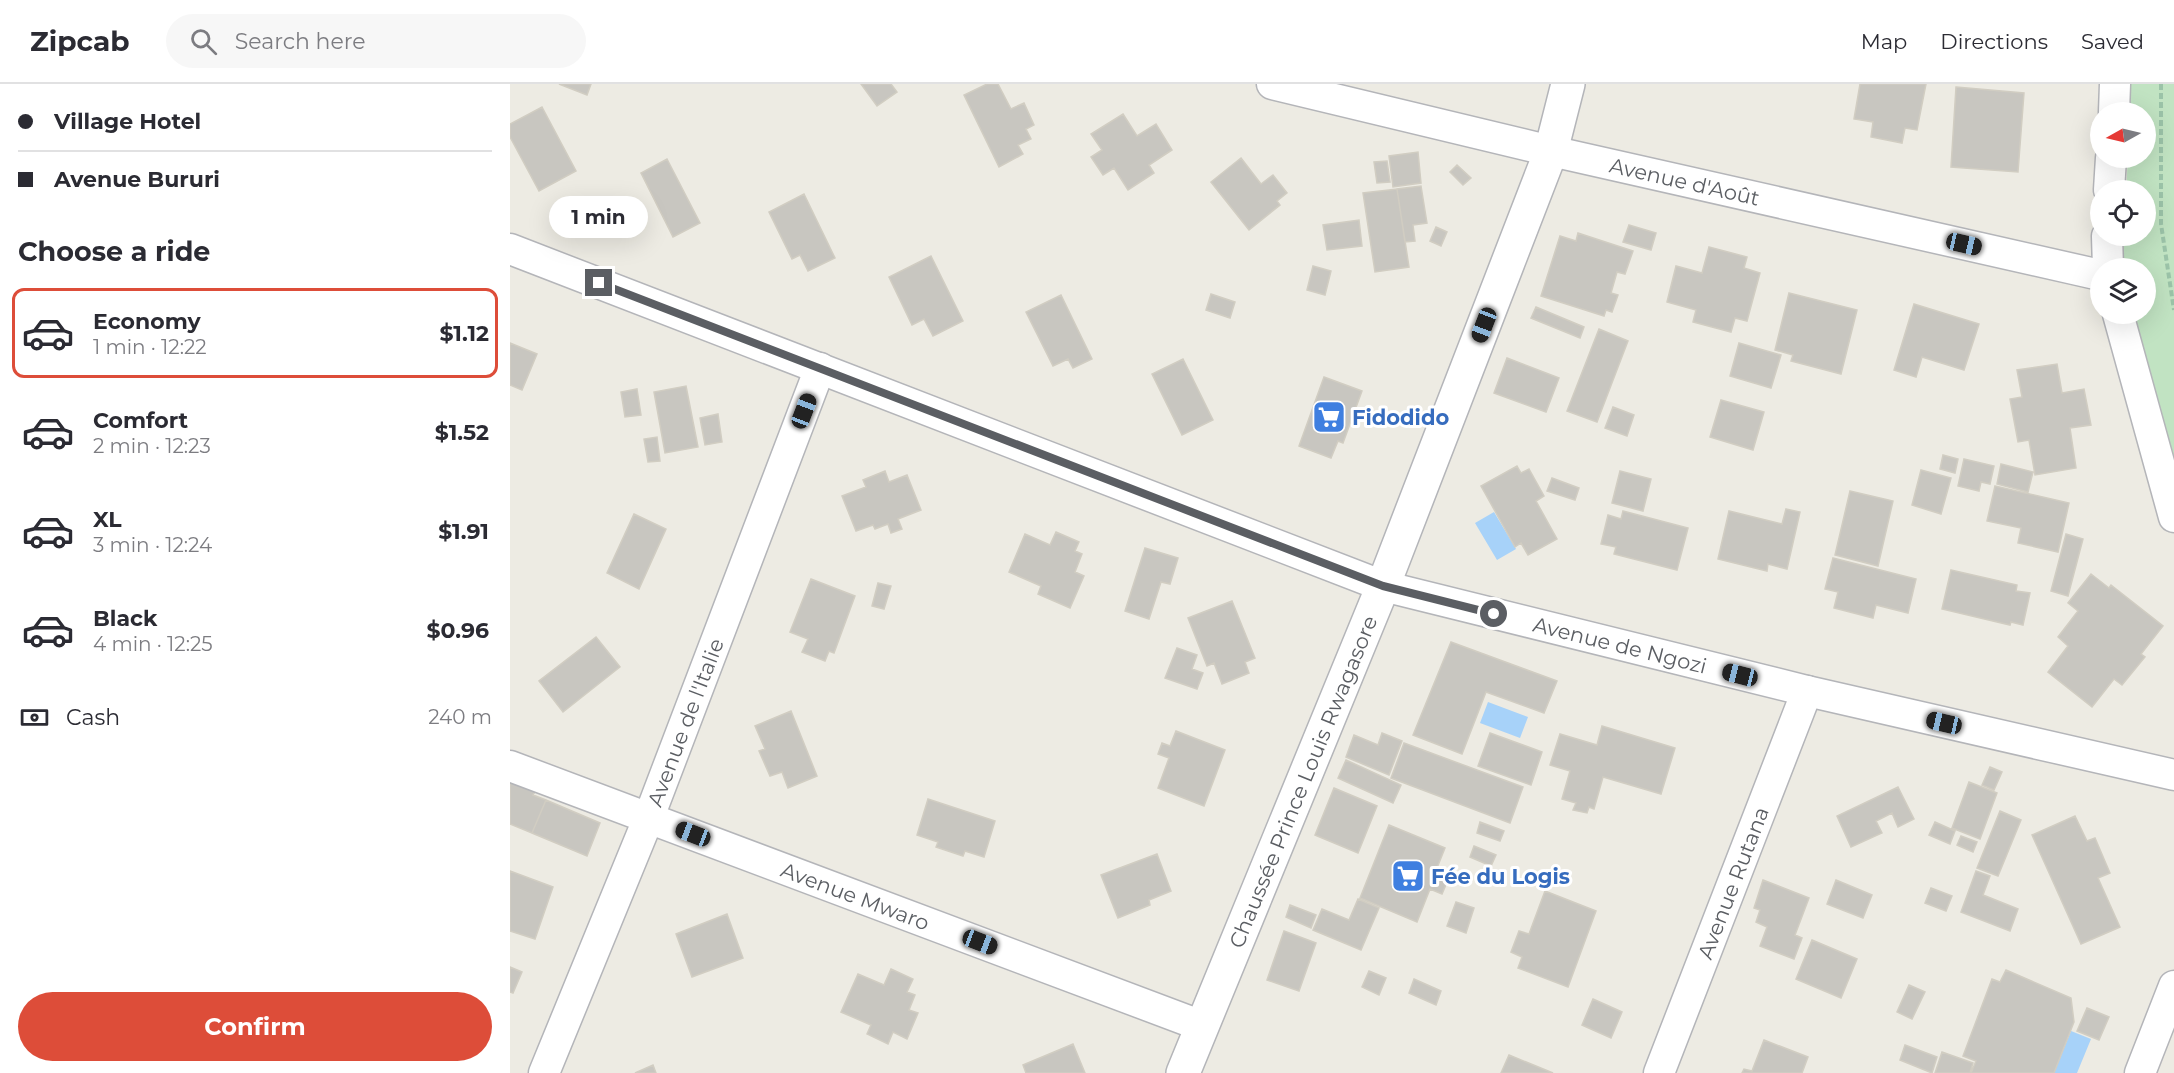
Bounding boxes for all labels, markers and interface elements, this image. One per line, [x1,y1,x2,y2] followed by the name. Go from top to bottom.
[166,14,586,68] search box
[30,24,130,58] text: Zipcab
[187,25,220,58] icon: search
[235,28,366,55] text: Search here
[1861,29,1907,54] text: Map
[1940,29,2048,54] text: Directions
[2081,29,2144,54] text: Saved
[2090,102,2156,168] north arrow
[2090,102,2156,324] map controls
[54,108,201,135] text: Village Hotel
[1607,152,1762,210] street label: Avenue d'Août
[54,166,220,193] text: Avenue Bururi
[2090,180,2156,246] button: locate
[550,196,648,238] callout: 1 min
[571,205,626,229] text: 1 min
[1944,231,1984,257] car
[18,235,210,268] text: Choose a ride
[2090,258,2156,324] button: layers
[585,269,612,296] route end
[1469,305,1499,345] car
[21,306,75,360] icon: car
[93,308,201,335] text: Economy
[440,320,489,347] text: $1.12
[93,335,207,359] text: 1 min · 12:22
[789,391,819,431] car
[1311,399,1347,435] supermarket icon: Fidodido
[21,405,75,459] icon: car
[1352,405,1449,430] place label: Fidodido
[93,407,188,434] text: Comfort
[435,419,489,446] text: $1.52
[93,434,211,458] text: 2 min · 12:23
[21,504,75,558] icon: car
[93,506,122,533] text: XL
[438,518,489,545] text: $1.91
[93,533,212,557] text: 3 min · 12:24
[1480,600,1507,627] route start
[21,603,75,657] icon: car
[93,605,157,632] text: Black
[1531,611,1710,678] street label: Avenue de Ngozi
[1223,612,1382,952] street label: Chaussée Prince Louis Rwagasore
[427,617,489,644] text: $0.96
[93,632,213,656] text: 4 min · 12:25
[642,635,728,810] street label: Avenue de l'Italie
[1720,662,1760,688] car
[18,701,51,734] icon: cash
[66,704,120,731] text: Cash
[428,705,492,729] text: 240 m
[1924,710,1964,736] car
[1692,803,1773,962] street label: Avenue Rutana
[673,819,713,849] car
[778,857,933,935] street label: Avenue Mwaro
[1390,858,1426,894] supermarket icon: Fée du Logis
[1431,864,1570,889] place label: Fée du Logis
[960,927,1000,957] car
[18,992,492,1061] button: Confirm

